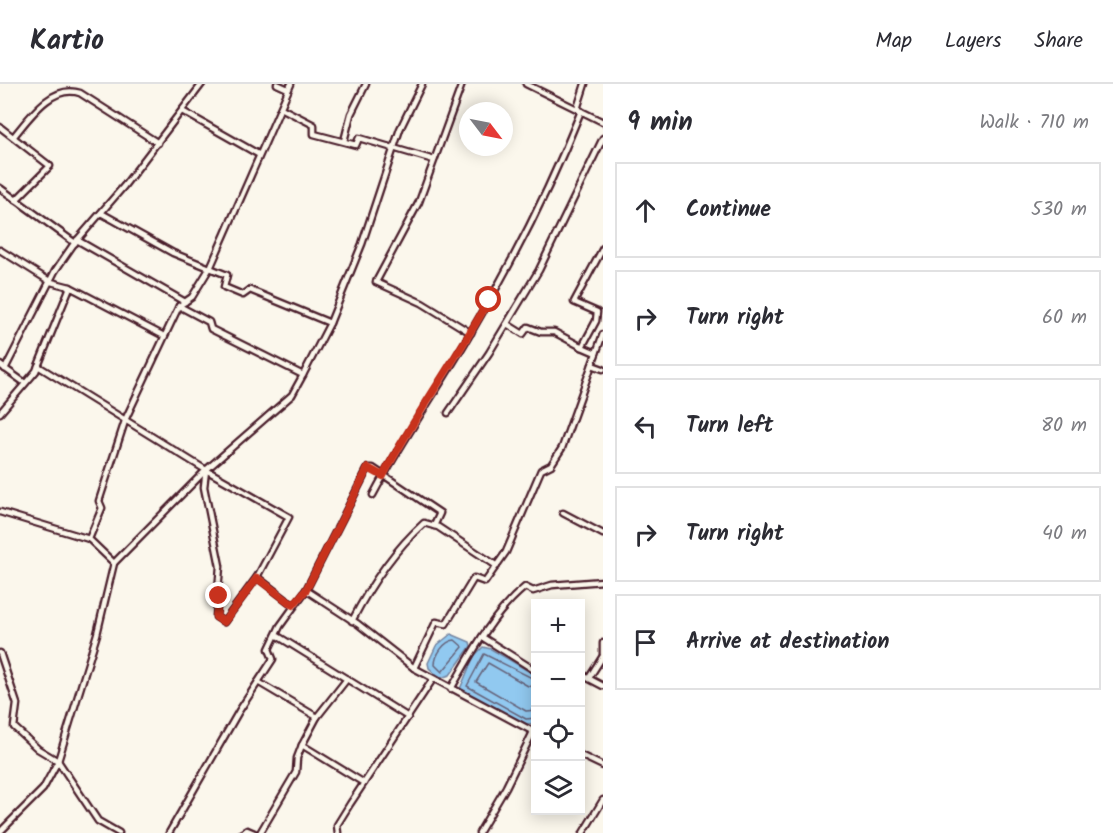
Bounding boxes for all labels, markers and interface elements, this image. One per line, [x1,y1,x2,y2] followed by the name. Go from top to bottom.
[30,19,104,64] text: Kartio
[875,25,912,58] text: Map
[945,25,1001,58] text: Layers
[1034,25,1083,58] text: Share
[459,102,513,156] north arrow
[627,102,693,144] text: 9 min
[979,107,1089,139] text: Walk · 710 m
[686,193,771,228] text: Continue
[629,194,662,227] icon: ahead
[1031,194,1087,226] text: 530 m
[475,286,501,312] route start
[686,301,784,336] text: Turn right
[629,302,662,335] icon: right
[1042,302,1087,334] text: 60 m
[686,409,773,444] text: Turn left
[629,410,662,443] icon: left
[1041,410,1087,442] text: 80 m
[686,517,784,552] text: Turn right
[629,518,662,551] icon: right
[1042,518,1087,550] text: 40 m
[205,582,231,608] route end
[531,599,585,815] map controls
[531,599,585,653] button: +
[686,625,889,660] text: Arrive at destination
[629,626,662,659] icon: arrive
[531,653,585,707] button: −
[531,707,585,761] button: locate
[531,761,585,815] button: layers

